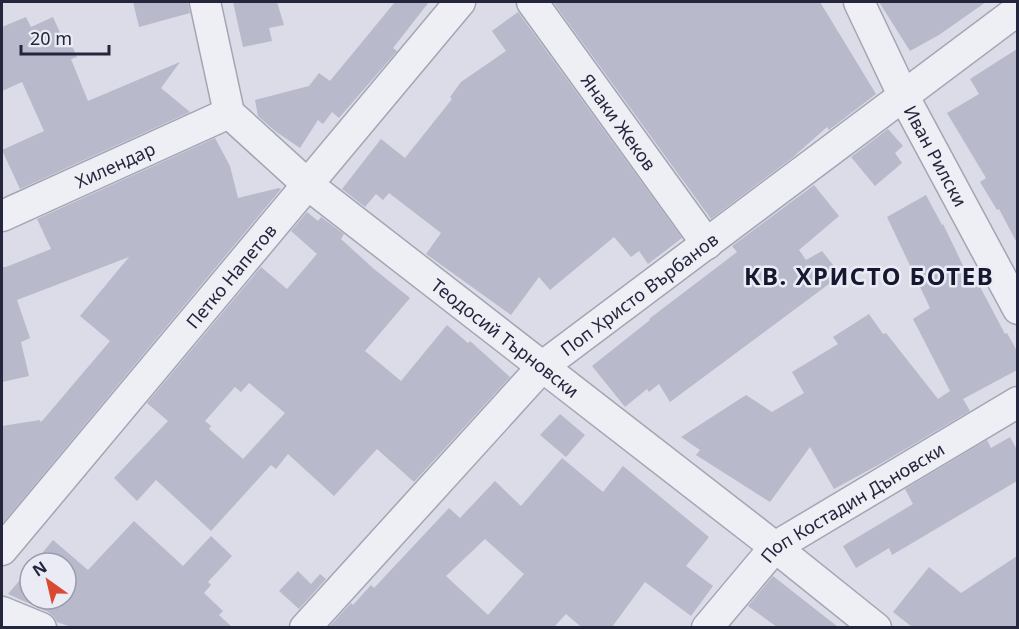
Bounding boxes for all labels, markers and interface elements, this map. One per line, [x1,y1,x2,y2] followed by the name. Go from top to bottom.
[21,18,110,56] scale bar
[30,26,72,50] text: 20 m
[576,69,662,175] street label: Янаки Жеков
[899,101,973,211] street label: Иван Рилски
[71,136,159,193] street label: Хилендар
[180,219,282,333] street label: Петко Напетов
[555,227,723,361] street label: Поп Христо Върбанов
[744,259,994,292] district label: КВ. ХРИСТО БОТЕВ
[426,273,584,403] street label: Теодосий Търновски
[755,437,949,568] street label: Поп Костадин Дъновски
[18,551,78,611] north arrow
[28,556,51,581] text: N

